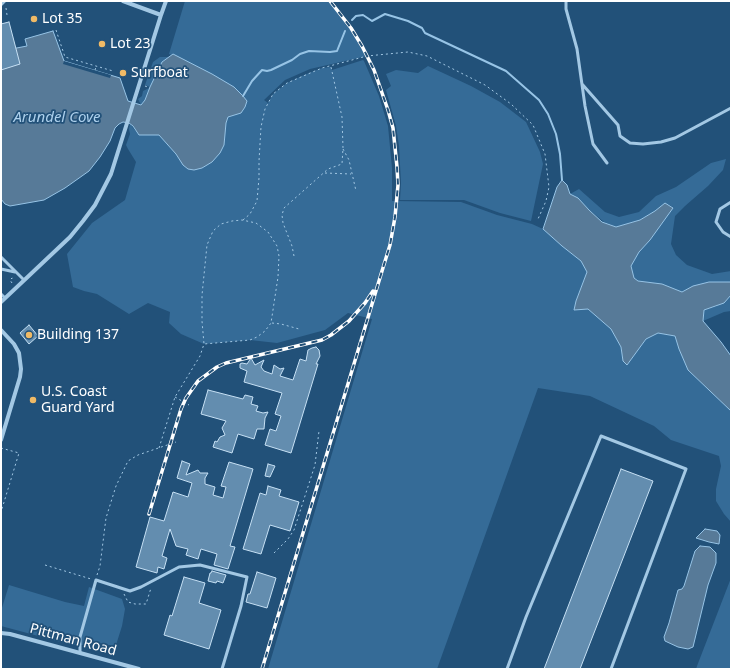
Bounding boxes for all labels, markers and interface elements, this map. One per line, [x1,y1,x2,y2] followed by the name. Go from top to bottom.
[42,11,83,27] place label: Lot 35
[29,14,39,24] marker: Lot 35
[110,36,151,52] place label: Lot 23
[97,39,107,49] marker: Lot 23
[131,65,188,81] place label: Surfboat
[118,68,128,78] marker: Surfboat
[13,109,101,127] water label: Arundel Cove
[37,327,119,343] place label: Building 137
[24,330,34,340] marker: Building 137
[41,384,115,416] place label: U.S. Coast Guard Yard
[28,395,38,405] marker: U.S. Coast Guard Yard
[28,620,118,660] street label: Pittman Road

